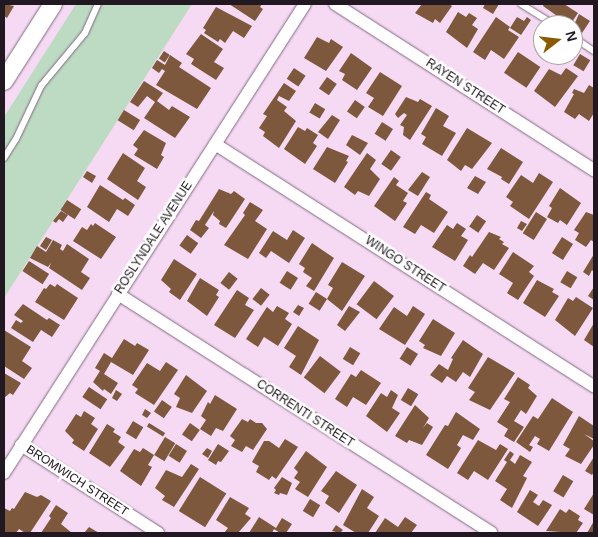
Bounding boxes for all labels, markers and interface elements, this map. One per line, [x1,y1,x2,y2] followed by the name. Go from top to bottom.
[533,15,583,65] north arrow
[562,29,581,43] text: N
[423,56,507,118] street label: RAYEN STREET
[112,179,196,297] street label: ROSLYNDALE AVENUE
[362,234,448,296] street label: WINGO STREET
[254,377,356,451] street label: CORRENTI STREET
[23,443,131,519] street label: BROMWICH STREET

